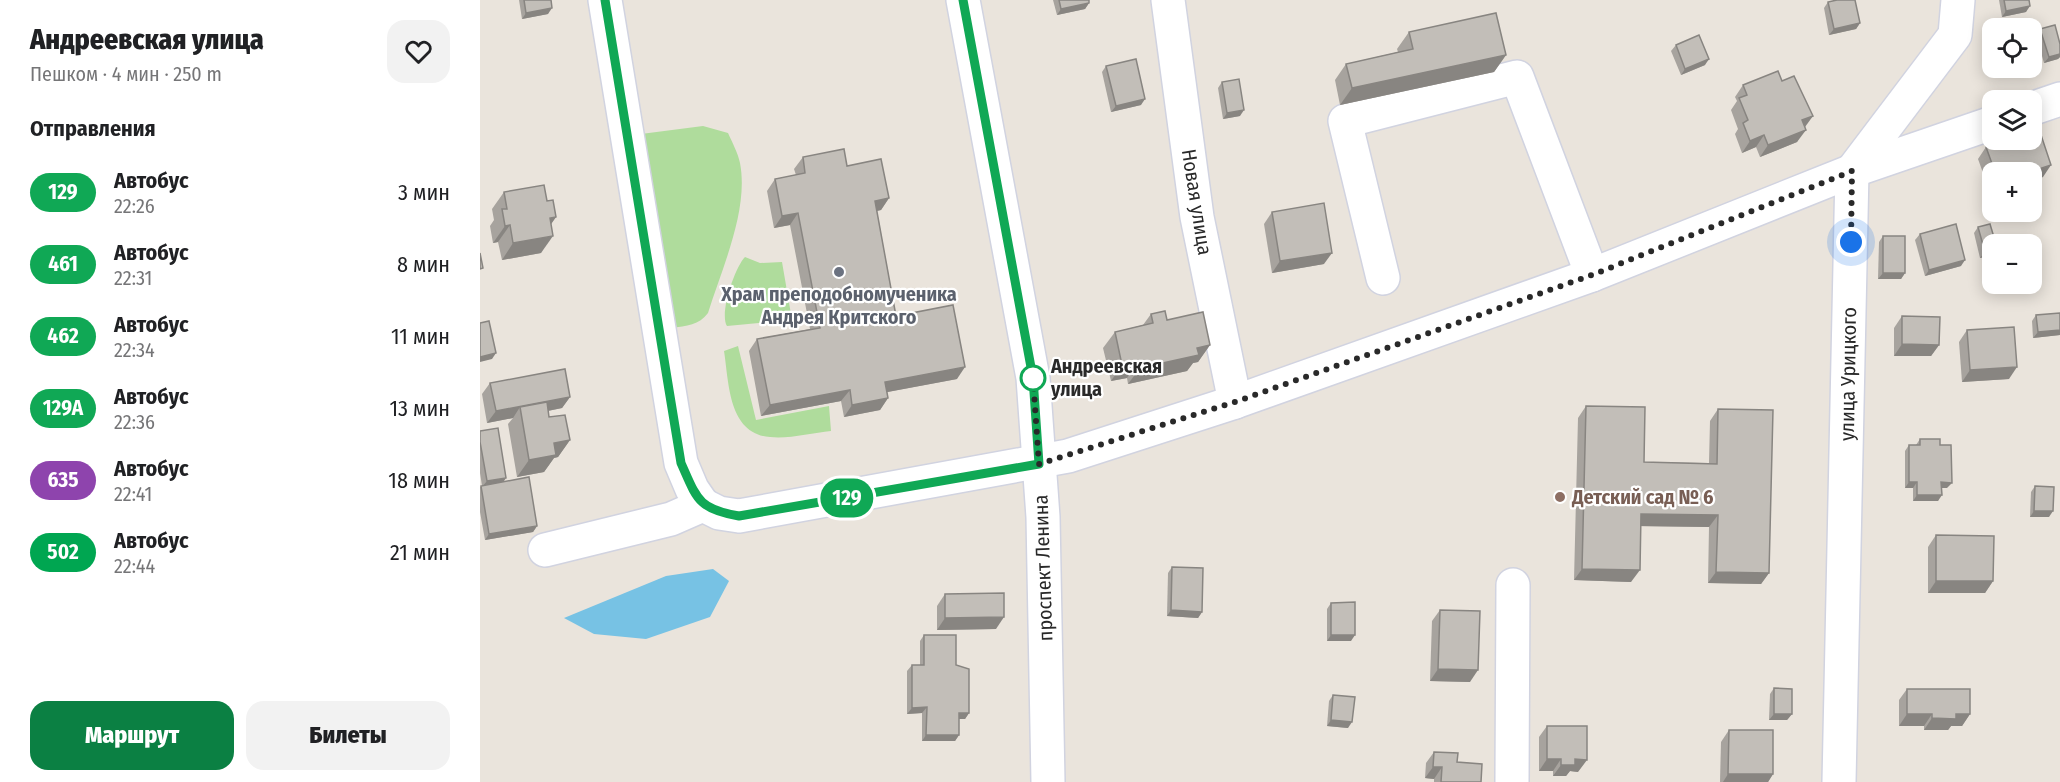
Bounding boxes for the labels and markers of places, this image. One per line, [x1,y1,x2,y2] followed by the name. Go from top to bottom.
[832,265,846,279] marker: Храм преподобномученика Андрея Критского
[720,282,957,329] place label: Храм преподобномученика Андрея Критского
[1050,354,1162,401] place label: Андреевская улица
[1020,365,1046,391] marker: Андреевская улица
[1571,485,1714,509] place label: Детский сад № 6
[1553,490,1567,504] marker: Детский сад № 6

